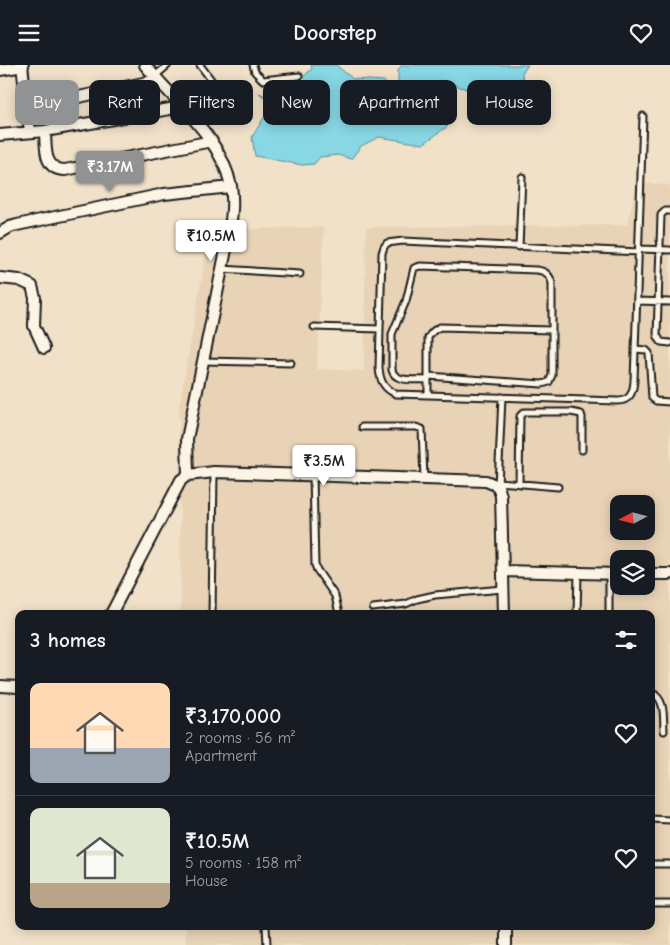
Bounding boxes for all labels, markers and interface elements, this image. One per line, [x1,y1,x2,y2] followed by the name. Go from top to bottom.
[15,19,43,47] icon: menu
[627,19,655,47] icon: heart
[293,20,377,46] text: Doorstep
[15,80,79,125] chip: Buy
[89,80,160,125] chip: Rent
[170,80,253,125] chip: Filters
[263,80,330,125] chip: New
[340,80,457,125] chip: Apartment
[467,80,551,125] chip: House
[69,151,151,193] pin: ₹3.17M
[87,158,133,176] text: ₹3.17M
[170,219,252,262] pin: ₹10.5M
[187,227,235,245] text: ₹10.5M
[289,445,359,487] pin: ₹3.5M
[303,452,345,470] text: ₹3.5M
[610,495,655,540] north arrow
[610,495,655,595] map controls
[610,550,655,595] button: layers
[612,626,640,654] icon: filters
[30,628,106,652] text: 3 homes
[70,703,130,763] icon: home
[185,704,281,728] text: ₹3,170,000
[612,719,640,747] icon: heart
[185,729,295,747] text: 2 rooms · 56 m²
[185,747,257,765] text: Apartment
[70,828,130,888] icon: home
[185,829,249,853] text: ₹10.5M
[612,844,640,872] icon: heart
[185,854,301,872] text: 5 rooms · 158 m²
[185,872,228,890] text: House

